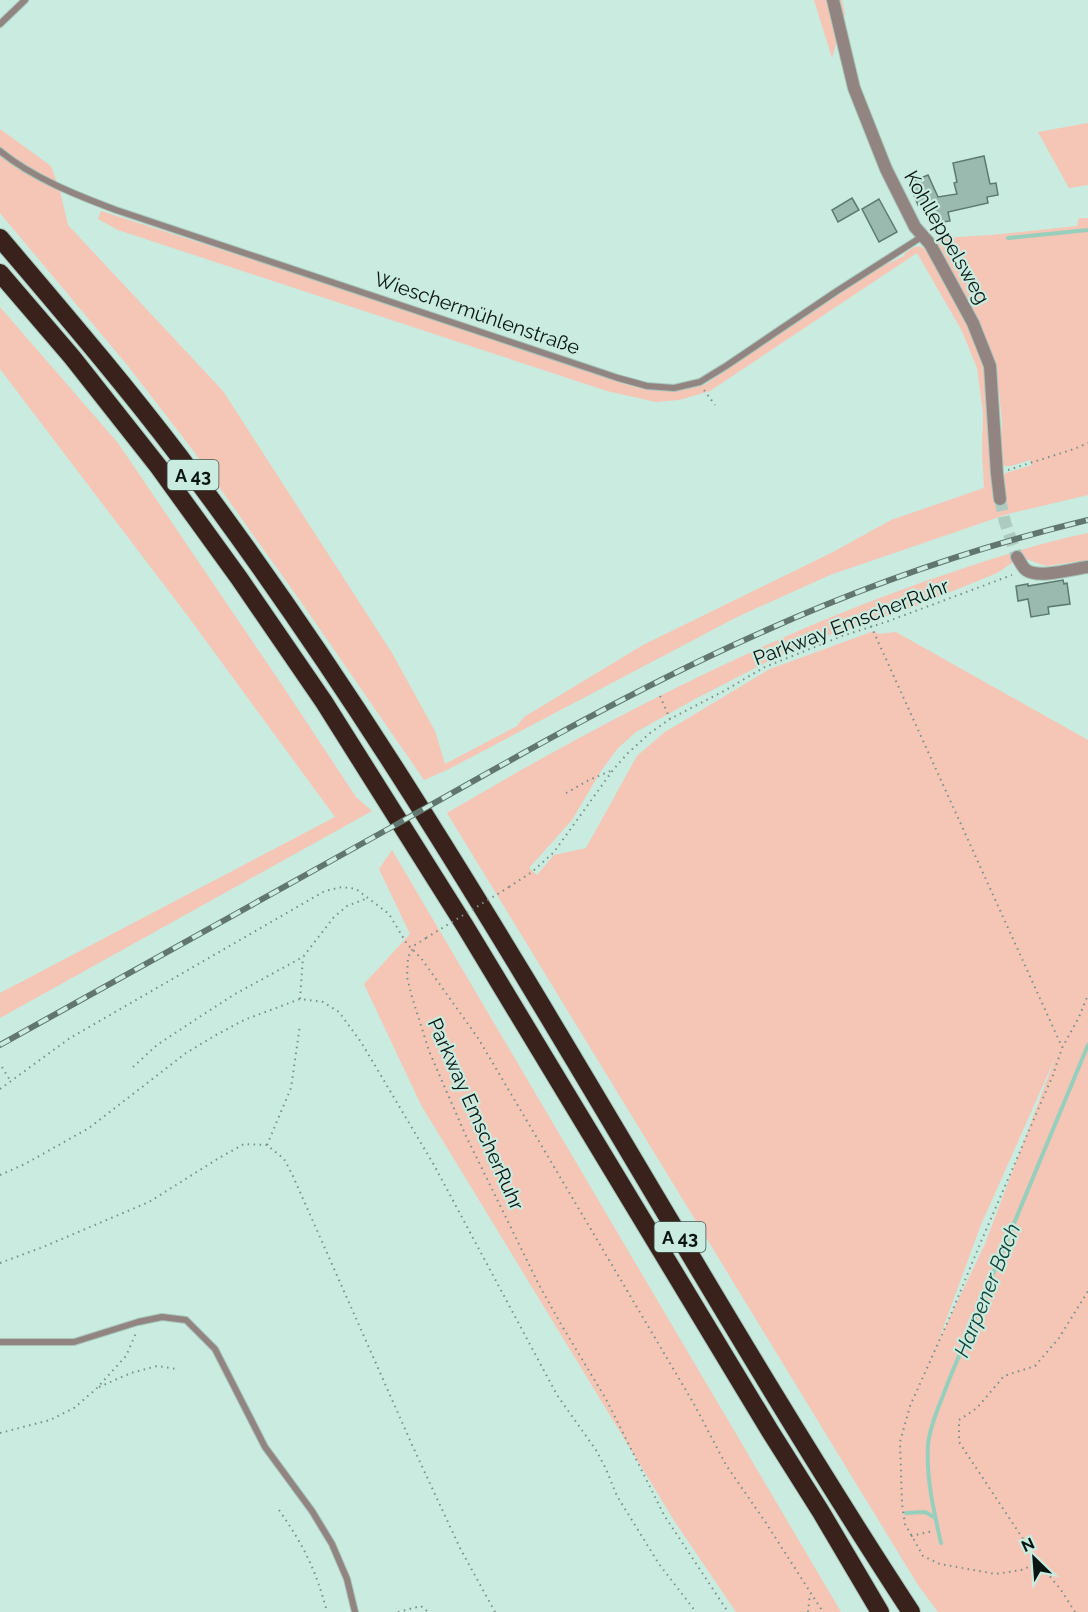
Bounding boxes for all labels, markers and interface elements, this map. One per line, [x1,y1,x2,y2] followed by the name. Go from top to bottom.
[899,166,995,308] street label: Kohlleppelsweg
[371,267,583,360] street label: Wieschermühlenstraße
[168,460,218,490] road number: A 43
[750,574,952,670] street label: Parkway EmscherRuhr
[423,1014,529,1214] street label: Parkway EmscherRuhr
[949,1220,1025,1360] water label: Harpener Bach
[654,1222,706,1252] road number: A 43
[1004,1528,1064,1588] north arrow
[1018,1534,1037,1556] text: N

